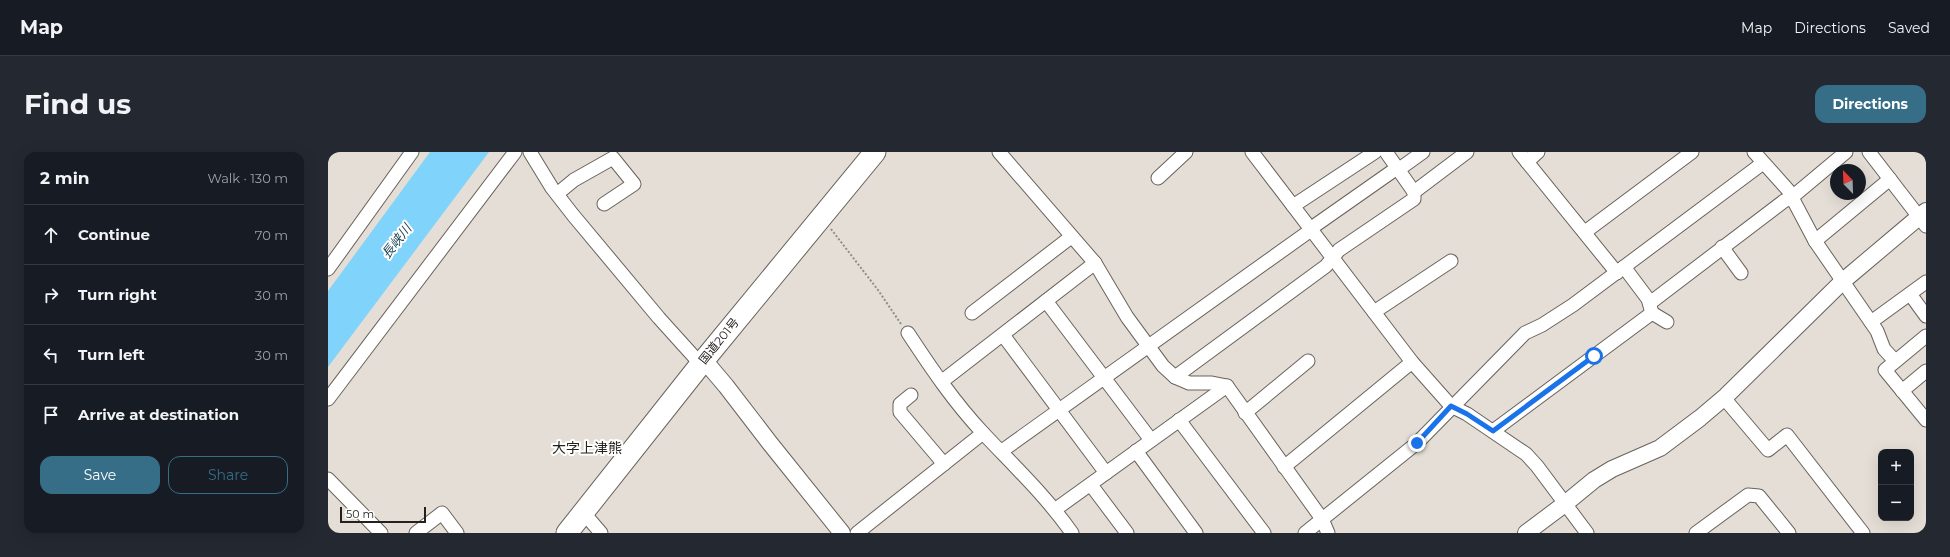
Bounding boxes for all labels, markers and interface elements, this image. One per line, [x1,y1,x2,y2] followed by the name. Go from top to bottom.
[20,16,63,39] text: Map
[1741,19,1772,37] text: Map
[1794,19,1866,37] text: Directions
[1888,19,1930,37] text: Saved
[1815,85,1926,123] button: Directions
[24,87,131,121] text: Find us
[1830,164,1866,200] north arrow
[40,168,90,188] text: 2 min
[207,170,288,186] text: Walk · 130 m
[378,219,416,261] water label: 長峡川
[40,224,62,246] icon: ahead
[78,225,150,244] text: Continue
[255,227,288,243] text: 70 m
[40,284,62,306] icon: right
[78,285,157,304] text: Turn right
[255,287,288,303] text: 30 m
[695,315,742,367] street label: 国道201号
[40,344,62,366] icon: left
[78,345,145,364] text: Turn left
[255,347,288,363] text: 30 m
[1585,347,1603,365] route start
[40,404,62,426] icon: arrive
[78,405,239,424] text: Arrive at destination
[1408,434,1426,452] route end
[552,439,622,457] district label: 大字上津熊
[1878,449,1914,521] map controls
[1878,449,1914,485] button: +
[40,456,160,494] button: Save
[168,456,288,494] button: Share
[1878,485,1914,521] button: −
[340,505,426,524] scale bar
[346,507,374,521] text: 50 m

